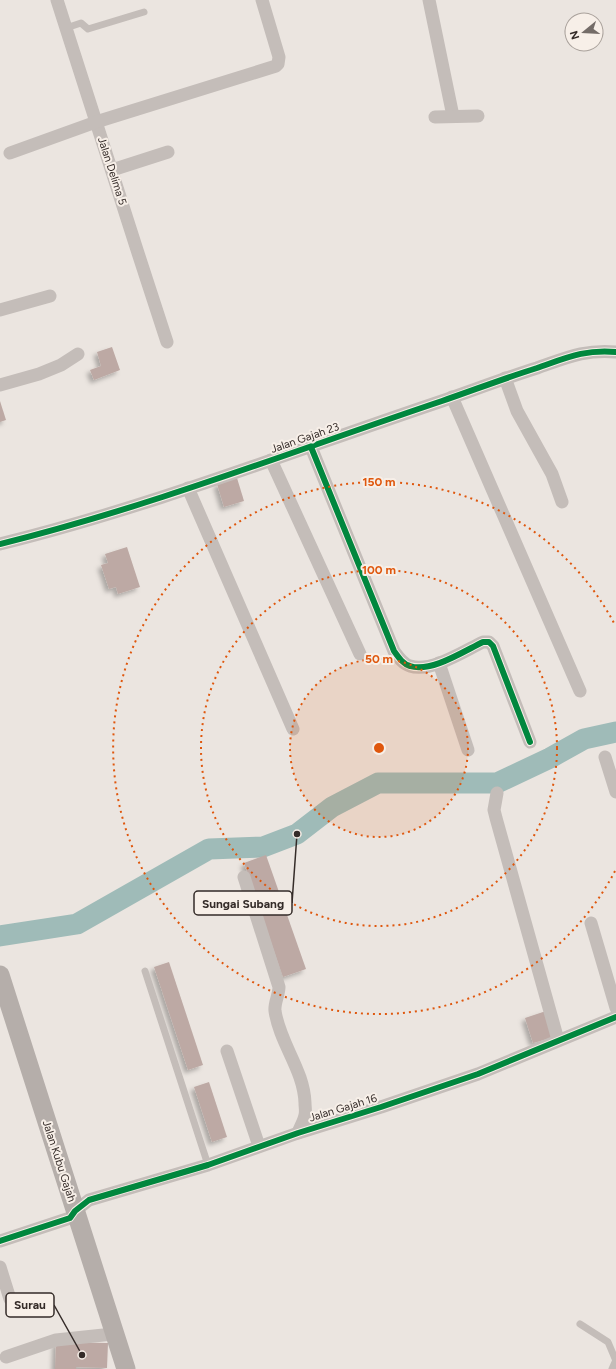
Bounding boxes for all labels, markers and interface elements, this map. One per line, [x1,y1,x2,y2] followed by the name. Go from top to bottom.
[564,12,604,52] north arrow
[567,29,582,41] text: N
[95,135,129,207] street label: Jalan Delima 5
[269,420,341,456] street label: Jalan Gajah 23
[362,475,396,489] text: 150 m
[362,563,396,577] text: 100 m
[365,652,393,666] text: 50 m
[372,741,386,755] centre of rings
[194,891,292,915] callout: Sungai Subang
[202,897,284,911] text: Sungai Subang
[307,1092,379,1124] street label: Jalan Gajah 16
[40,1119,78,1203] street label: Jalan Kubu Gajah
[6,1293,54,1317] callout: Surau
[14,1298,46,1312] text: Surau

